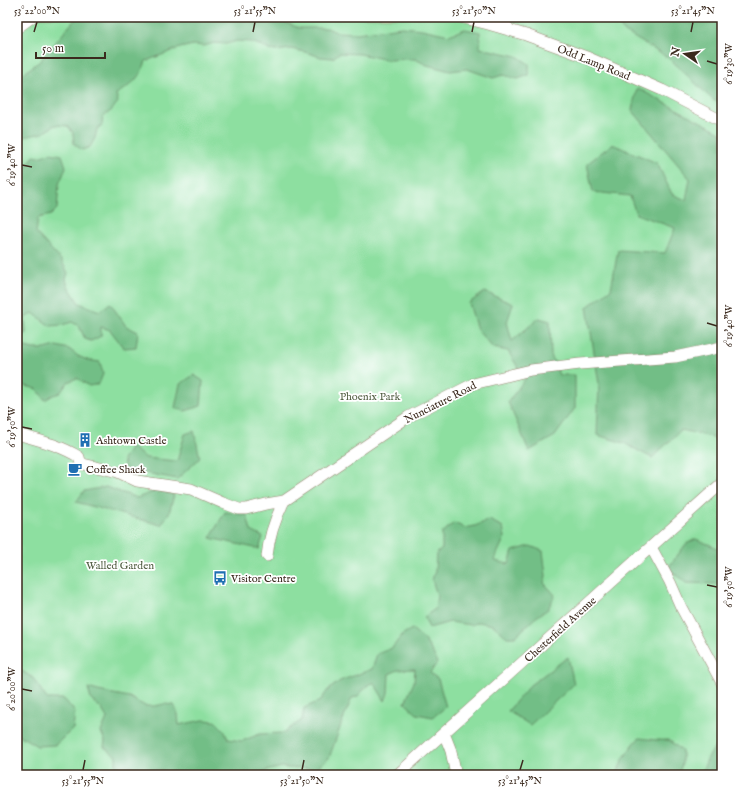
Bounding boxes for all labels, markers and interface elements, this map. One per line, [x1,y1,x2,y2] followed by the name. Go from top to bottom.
[14,5,60,18] text: 53°22'00"N
[234,5,277,18] text: 53°21'55"N
[452,5,496,18] text: 53°21'50"N
[671,5,715,18] text: 53°21'45"N
[36,34,105,60] scale bar
[665,34,705,74] north arrow
[42,41,64,56] text: 50 m
[555,42,632,84] street label: Odd Lamp Road
[723,43,736,85] text: 6°19'30"W
[668,45,684,59] text: N
[6,143,19,186] text: 6°19'40"W
[723,304,736,347] text: 6°19'40"W
[402,379,479,427] street label: Nunciature Road
[340,390,400,404] park label: Phoenix Park
[6,406,19,448] text: 6°19'50"W
[77,432,93,448] building icon: Ashtown Castle
[95,434,166,448] place label: Ashtown Castle
[67,461,83,477] cafe icon: Coffee Shack
[86,463,146,477] place label: Coffee Shack
[86,559,154,573] park label: Walled Garden
[723,566,736,608] text: 6°19'50"W
[212,570,228,586] bus stop icon: Visitor Centre
[230,572,296,586] place label: Visitor Centre
[522,594,599,666] street label: Chesterfield Avenue
[6,666,19,711] text: 6°20'00"W
[62,775,105,788] text: 53°21'55"N
[280,775,324,788] text: 53°21'50"N
[498,775,542,788] text: 53°21'45"N

